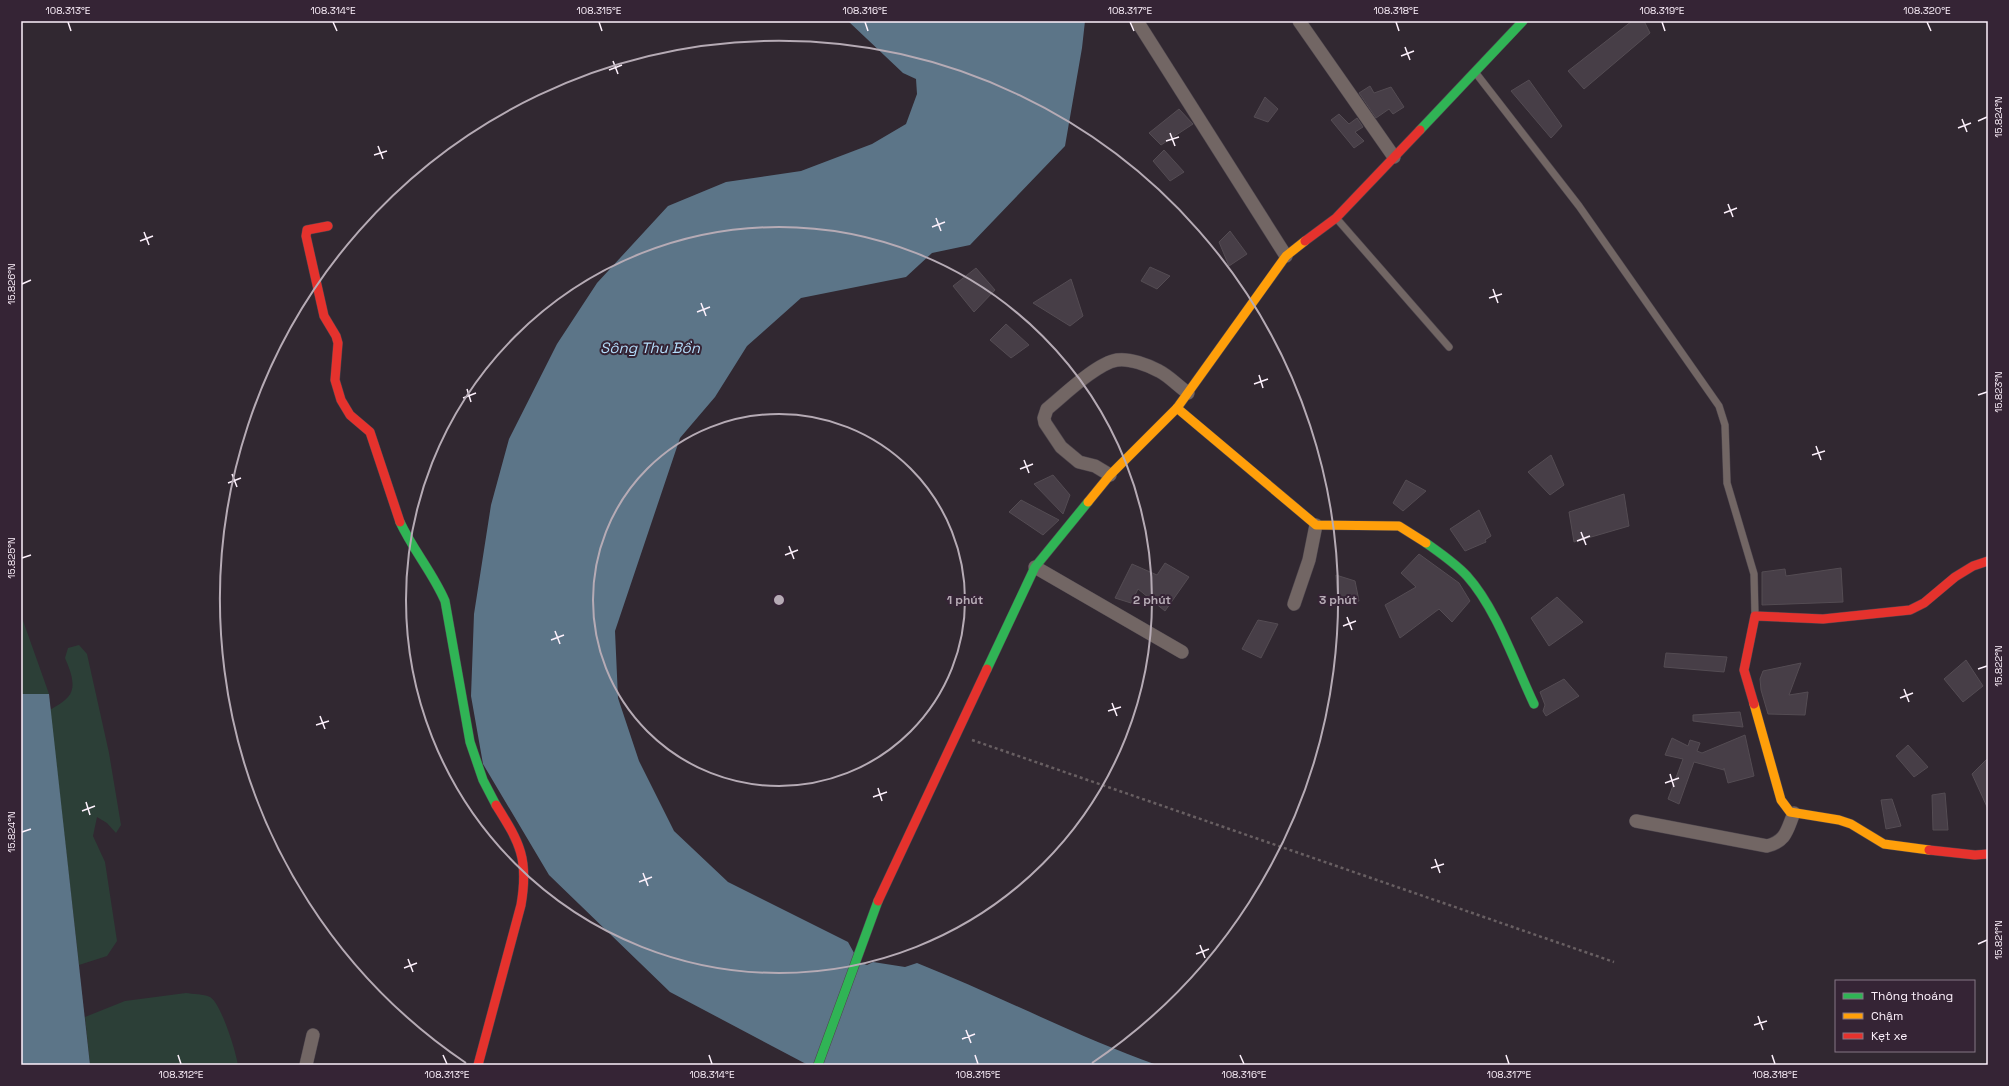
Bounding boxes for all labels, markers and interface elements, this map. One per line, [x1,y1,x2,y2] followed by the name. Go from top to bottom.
[46,4,91,17] text: 108.313°E
[310,4,356,17] text: 108.314°E
[577,4,622,17] text: 108.315°E
[843,4,888,17] text: 108.316°E
[1108,4,1153,17] text: 108.317°E
[1373,4,1419,17] text: 108.318°E
[1640,4,1685,17] text: 108.319°E
[1903,4,1951,17] text: 108.320°E
[1992,96,2005,138] text: 15.824°N
[5,263,18,305] text: 15.826°N
[600,338,701,357] water label: Sông Thu Bồn
[1992,371,2005,413] text: 15.823°N
[5,537,18,579] text: 15.825°N
[947,592,983,608] text: 1 phút
[1133,592,1171,608] text: 2 phút
[1319,592,1357,608] text: 3 phút
[772,593,786,607] centre of rings
[1992,645,2005,687] text: 15.822°N
[5,811,18,853] text: 15.824°N
[1992,920,2005,960] text: 15.821°N
[1835,980,1975,1052] legend
[1871,988,1953,1004] text: Thông thoáng
[1871,1008,1903,1024] text: Chậm
[1871,1028,1907,1044] text: Kẹt xe
[159,1068,204,1081] text: 108.312°E
[425,1068,470,1081] text: 108.313°E
[689,1068,735,1081] text: 108.314°E
[956,1068,1001,1081] text: 108.315°E
[1222,1068,1267,1081] text: 108.316°E
[1487,1068,1532,1081] text: 108.317°E
[1752,1068,1798,1081] text: 108.318°E

